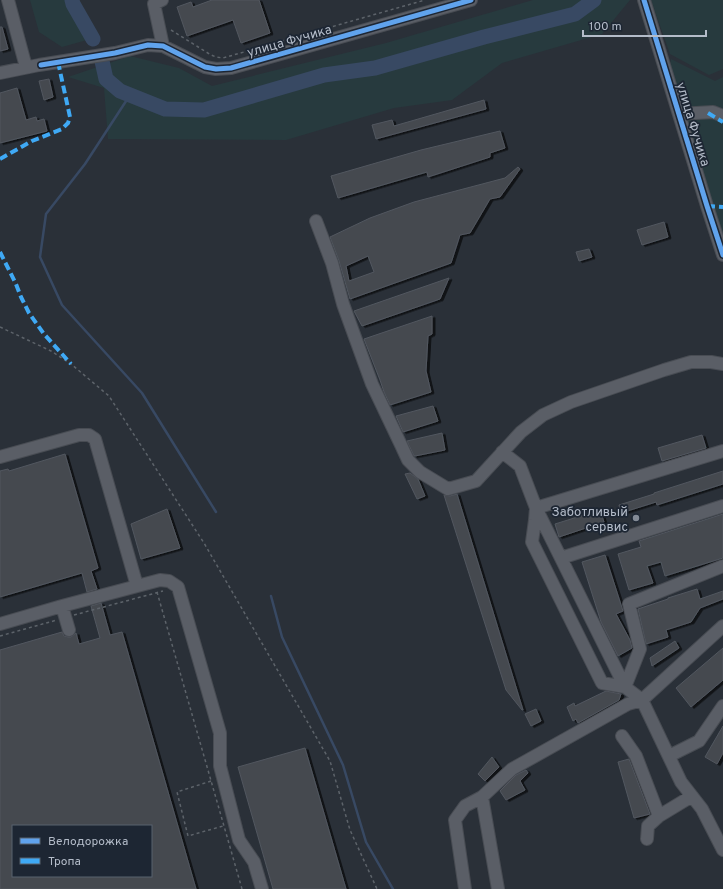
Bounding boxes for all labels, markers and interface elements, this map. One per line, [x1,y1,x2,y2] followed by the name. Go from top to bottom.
[583,12,706,38] scale bar
[589,19,622,35] text: 100 m
[245,22,334,62] street label: улица Фучика
[672,81,712,169] street label: улица Фучика
[552,505,628,536] place label: Заботливый сервис
[631,513,641,523] marker: Заботливый сервис
[12,825,152,877] legend
[48,834,128,850] text: Велодорожка
[48,854,81,870] text: Тропа

